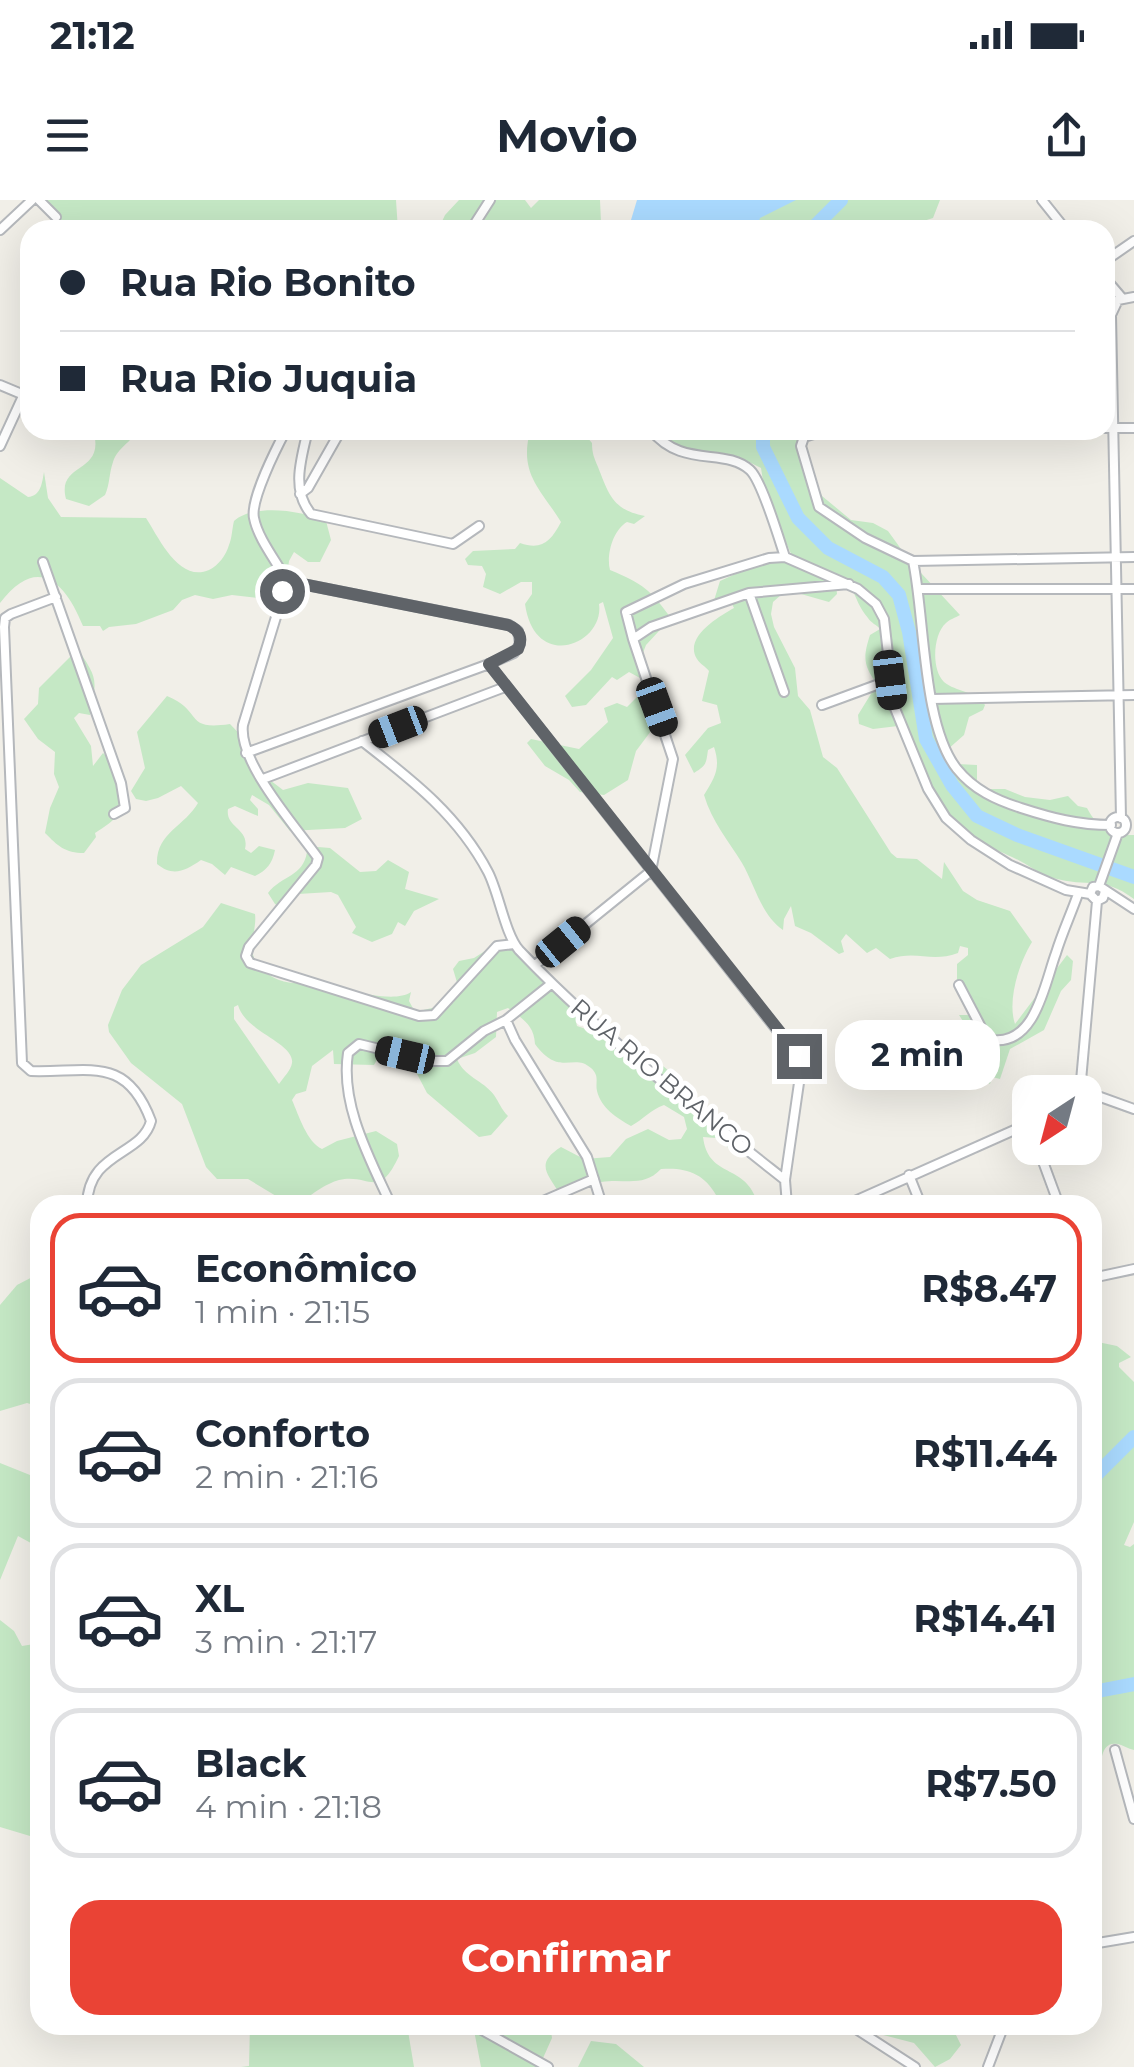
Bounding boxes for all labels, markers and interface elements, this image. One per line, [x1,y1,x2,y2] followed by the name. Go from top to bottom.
[50,12,135,59] text: 21:12
[40,108,95,163] icon: menu
[496,108,638,163] text: Movio
[1039,108,1094,163] icon: share
[120,259,416,306] text: Rua Rio Bonito
[120,355,417,402] text: Rua Rio Juquia
[260,569,305,614] route start
[871,648,909,712] car
[633,674,681,740] car
[365,702,431,752] car
[530,911,596,973] car
[565,992,759,1162] street label: RUA RIO BRANCO
[834,1021,999,1091] callout: 2 min
[372,1034,438,1076] car
[777,1034,822,1079] route end
[871,1035,964,1074] text: 2 min
[1012,1075,1102,1165] north arrow
[1012,1075,1102,1165] map controls
[75,1243,165,1333] icon: car
[195,1245,417,1292] text: Econômico
[921,1265,1057,1312] text: R$8.47
[195,1292,370,1331] text: 1 min · 21:15
[75,1408,165,1498] icon: car
[195,1410,370,1457] text: Conforto
[913,1430,1057,1477] text: R$11.44
[195,1457,378,1496] text: 2 min · 21:16
[75,1573,165,1663] icon: car
[195,1575,244,1622] text: XL
[913,1595,1057,1642] text: R$14.41
[195,1622,377,1661] text: 3 min · 21:17
[75,1738,165,1828] icon: car
[195,1740,306,1787] text: Black
[925,1760,1057,1807] text: R$7.50
[195,1787,382,1826] text: 4 min · 21:18
[70,1900,1062,2015] button: Confirmar

